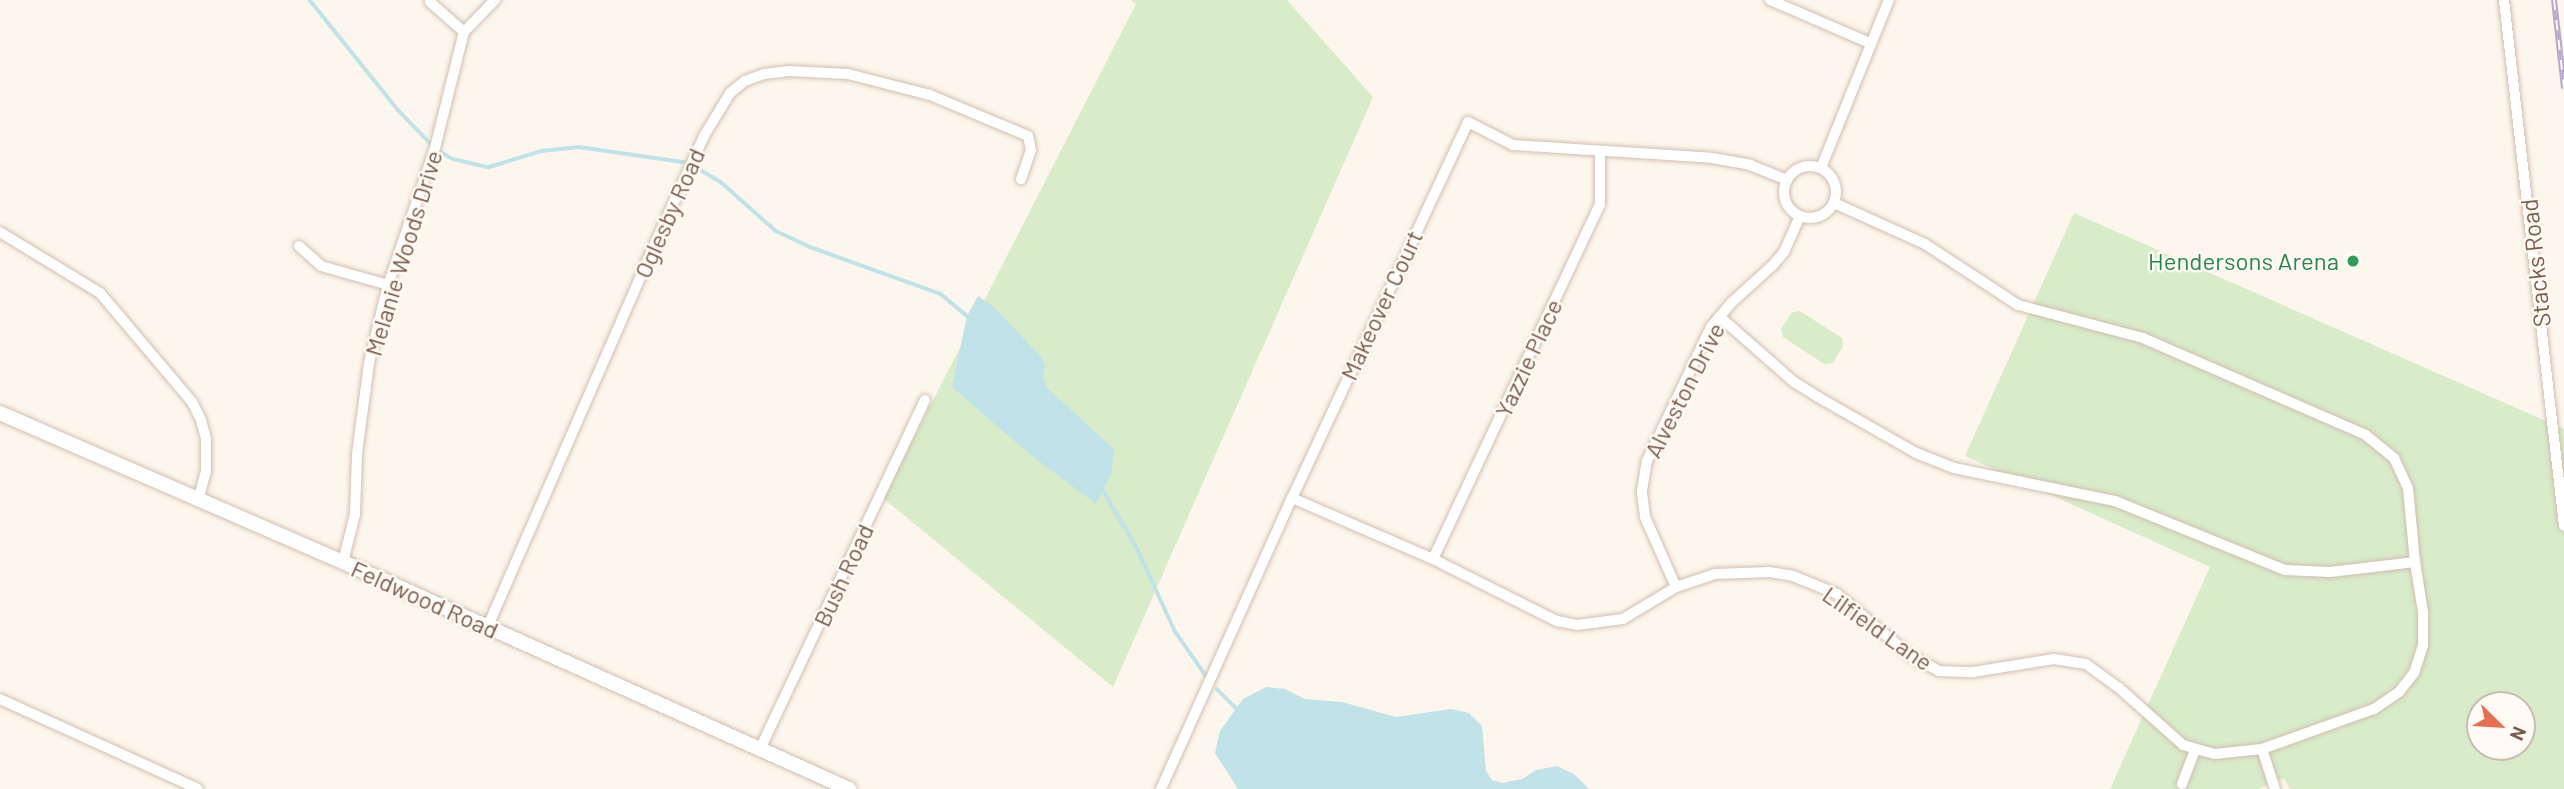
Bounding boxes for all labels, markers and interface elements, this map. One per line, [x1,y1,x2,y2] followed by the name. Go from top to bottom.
[628,144,710,282] street label: Oglesby Road
[358,147,448,359] street label: Melanie Woods Drive
[2514,197,2556,329] street label: Stacks Road
[1334,226,1428,384] street label: Makeover Court
[2148,247,2339,275] place label: Hendersons Arena
[2345,253,2361,269] marker: Hendersons Arena
[1488,294,1568,422] street label: Yazzie Place
[1638,318,1730,462] street label: Alveston Drive
[807,519,879,631] street label: Bush Road
[347,554,503,644] street label: Feldwood Road
[1817,580,1939,676] street label: Lilfield Lane
[2466,691,2536,761] north arrow
[2506,723,2532,744] text: N

